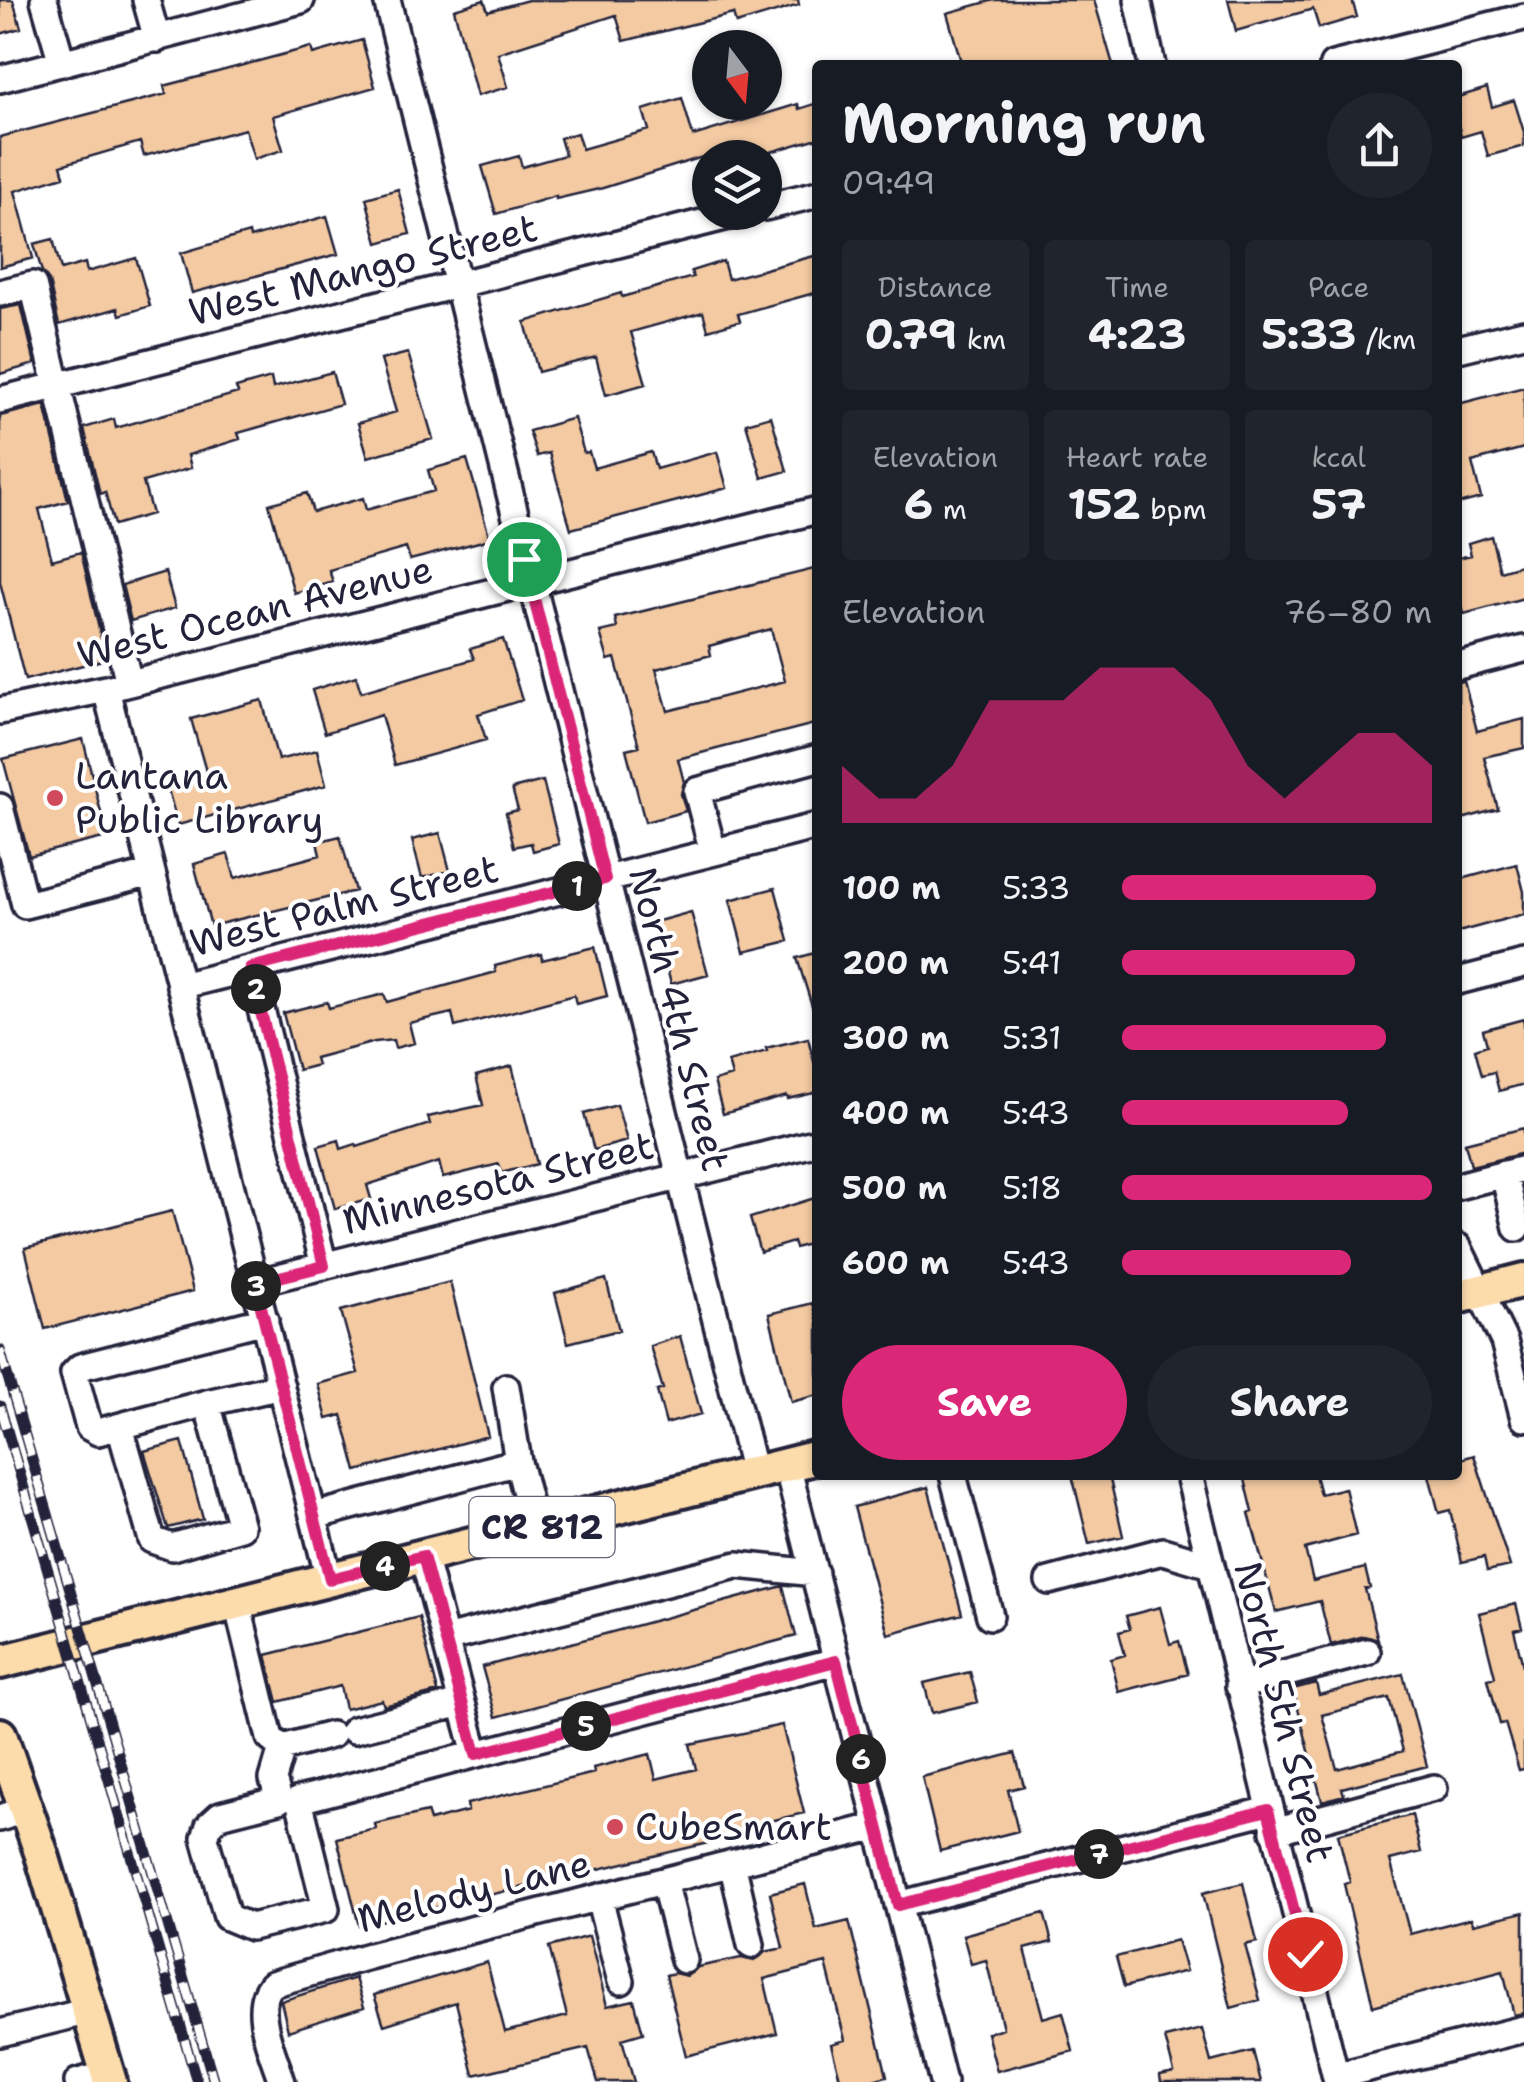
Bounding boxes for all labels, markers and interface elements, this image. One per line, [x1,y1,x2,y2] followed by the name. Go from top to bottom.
[692,30,782,120] north arrow
[692,30,782,230] map controls
[842,86,1206,160] text: Morning run
[1327,93,1432,198] button: share
[692,140,782,230] button: layers
[842,161,936,204] text: 09:49
[183,202,542,337] street label: West Mango Street
[878,268,993,306] text: Distance
[1105,268,1169,306] text: Time
[1308,268,1369,306] text: Pace
[864,306,957,362] text: 0.79
[1088,306,1186,362] text: 4:23
[1261,306,1357,362] text: 5:33
[957,320,1006,358] text: km
[1357,320,1416,358] text: /km
[873,438,998,476] text: Elevation
[1066,438,1208,476] text: Heart rate
[1311,438,1366,476] text: kcal
[904,476,933,532] text: 6
[1067,476,1141,532] text: 152
[1311,476,1366,532] text: 57
[933,490,967,528] text: m
[1141,490,1207,528] text: bpm
[482,517,567,602] pin
[497,532,552,587] icon: arrive
[72,543,438,680] street label: West Ocean Avenue
[842,590,985,633] text: Elevation
[1283,590,1432,633] text: 76–80 m
[75,750,324,845] place label: Lantana Public Library
[44,787,66,809] marker: Lantana Public Library
[184,843,503,969] street label: West Palm Street
[552,861,602,911] pin: 1
[617,862,742,1176] street label: North 4th Street
[842,866,941,909] text: 100 m
[1002,866,1070,909] text: 5:33
[571,867,583,905] text: 1
[842,941,949,984] text: 200 m
[1002,941,1061,984] text: 5:41
[231,964,281,1014] pin: 2
[246,970,266,1008] text: 2
[842,1016,949,1059] text: 300 m
[1002,1016,1062,1059] text: 5:31
[842,1091,949,1134] text: 400 m
[1002,1091,1070,1134] text: 5:43
[337,1119,659,1246] street label: Minnesota Street
[842,1166,947,1209] text: 500 m
[1002,1166,1062,1209] text: 5:18
[842,1241,949,1284] text: 600 m
[1002,1241,1070,1284] text: 5:43
[231,1261,281,1311] pin: 3
[246,1267,266,1305] text: 3
[842,1345,1127,1460] button: Save
[1147,1345,1432,1460] button: Share
[470,1497,614,1557] road number: CR 812
[360,1541,410,1591] pin: 4
[375,1547,395,1585] text: 4
[1222,1556,1347,1868] street label: North 5th Street
[561,1701,611,1751] pin: 5
[577,1707,595,1745] text: 5
[836,1734,886,1784] pin: 6
[851,1740,871,1778] text: 6
[635,1801,832,1852] place label: CubeSmart
[604,1816,626,1838] marker: CubeSmart
[1074,1829,1124,1879] pin: 7
[1089,1835,1109,1873] text: 7
[352,1837,596,1944] street label: Melody Lane
[1263,1912,1348,1997] pin
[1278,1927,1333,1982] icon: check

